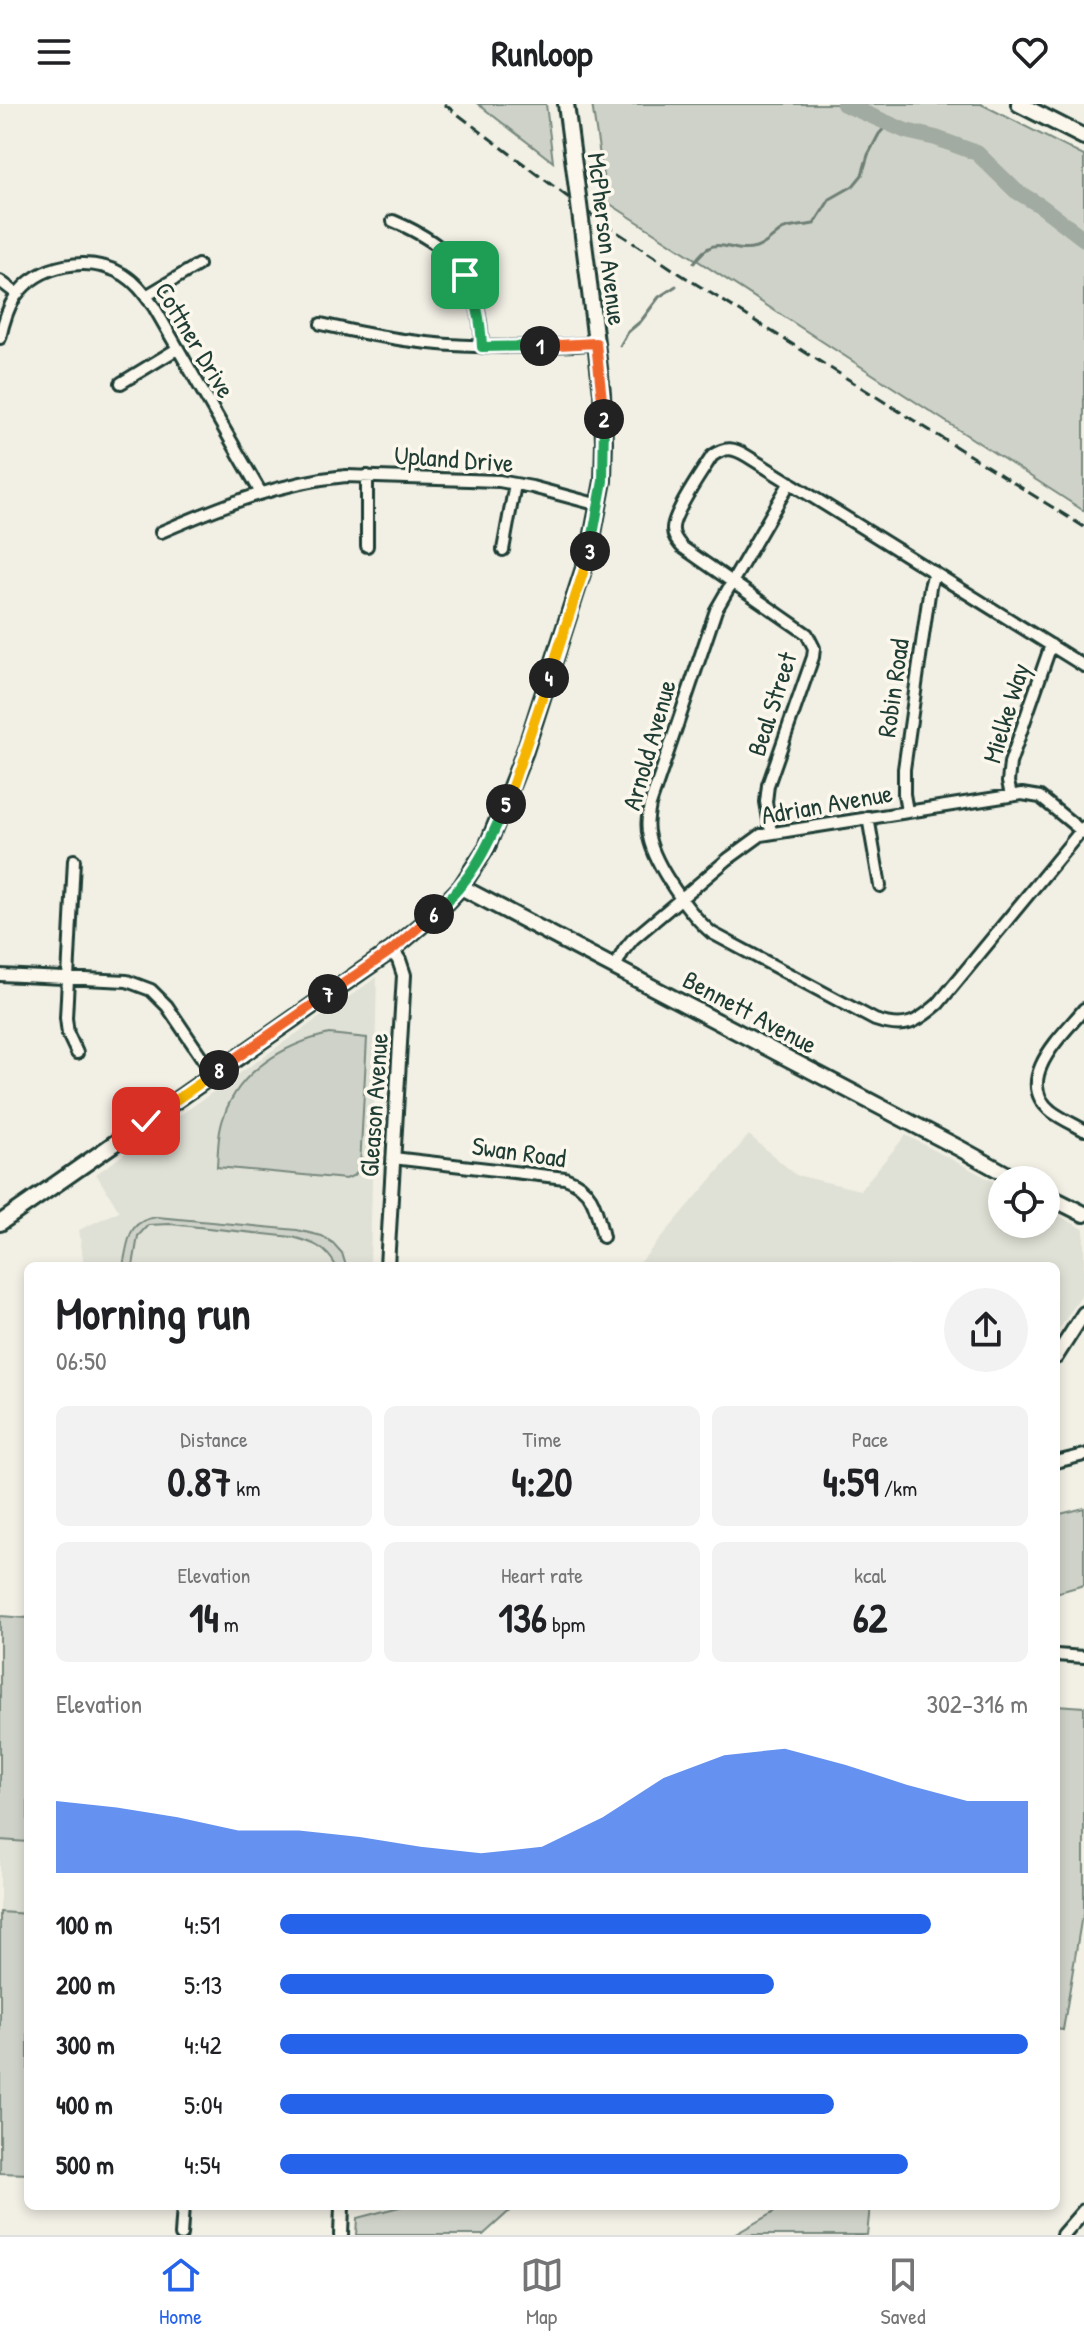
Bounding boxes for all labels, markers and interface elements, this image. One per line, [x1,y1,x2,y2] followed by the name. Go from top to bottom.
[491,28,593,77] text: Runloop
[32,30,76,74] icon: menu
[1008,30,1052,74] icon: heart
[580,151,635,327] street label: McPherson Avenue
[431,241,499,309] pin
[443,253,487,297] icon: arrive
[147,275,244,404] street label: Cottner Drive
[520,326,560,366] pin: 1
[536,331,544,361] text: 1
[584,399,624,439] pin: 2
[599,404,609,434] text: 2
[393,437,515,480] street label: Upland Drive
[570,531,610,571] pin: 3
[585,536,595,566] text: 3
[868,636,917,739] street label: Robin Road
[738,646,805,760] street label: Beal Street
[529,658,569,698] pin: 4
[974,659,1037,767] street label: Mielke Way
[545,663,553,693] text: 4
[613,676,684,814] street label: Arnold Avenue
[759,775,895,832] street label: Adrian Avenue
[486,784,526,824] pin: 5
[501,789,511,819] text: 5
[414,894,454,934] pin: 6
[430,899,438,929] text: 6
[677,962,823,1062] street label: Bennett Avenue
[308,974,348,1014] pin: 7
[323,979,333,1009] text: 7
[351,1032,396,1178] street label: Gleason Avenue
[199,1050,239,1090] pin: 8
[214,1055,224,1085] text: 8
[112,1087,180,1155] pin
[124,1099,168,1143] icon: check
[470,1128,568,1175] street label: Swan Road
[988,1166,1060,1238] map controls
[988,1166,1060,1238] button: locate
[56,1283,251,1343] text: Morning run
[944,1288,1028,1372] button: share
[56,1343,107,1378] text: 06:50
[180,1424,248,1454] text: Distance
[523,1424,561,1454] text: Time
[852,1424,888,1454] text: Pace
[168,1454,231,1508] text: 0.87
[512,1454,572,1508] text: 4:20
[823,1454,879,1508] text: 4:59
[231,1473,260,1503] text: km
[879,1473,917,1503] text: /km
[177,1560,251,1590] text: Elevation
[501,1560,583,1590] text: Heart rate
[854,1560,886,1590] text: kcal
[189,1590,219,1644] text: 14
[499,1590,547,1644] text: 136
[853,1590,887,1644] text: 62
[219,1609,239,1639] text: m
[547,1609,585,1639] text: bpm
[56,1686,142,1721] text: Elevation
[926,1686,1028,1721] text: 302–316 m
[56,1907,112,1942] text: 100 m
[184,1907,220,1942] text: 4:51
[56,1967,115,2002] text: 200 m
[184,1967,222,2002] text: 5:13
[56,2027,115,2062] text: 300 m
[184,2027,222,2062] text: 4:42
[56,2087,113,2122] text: 400 m
[184,2087,222,2122] text: 5:04
[56,2147,114,2182] text: 500 m
[184,2147,221,2182] text: 4:54
[159,2253,203,2331] tab: Home
[520,2253,564,2331] tab: Map
[881,2253,925,2331] tab: Saved

